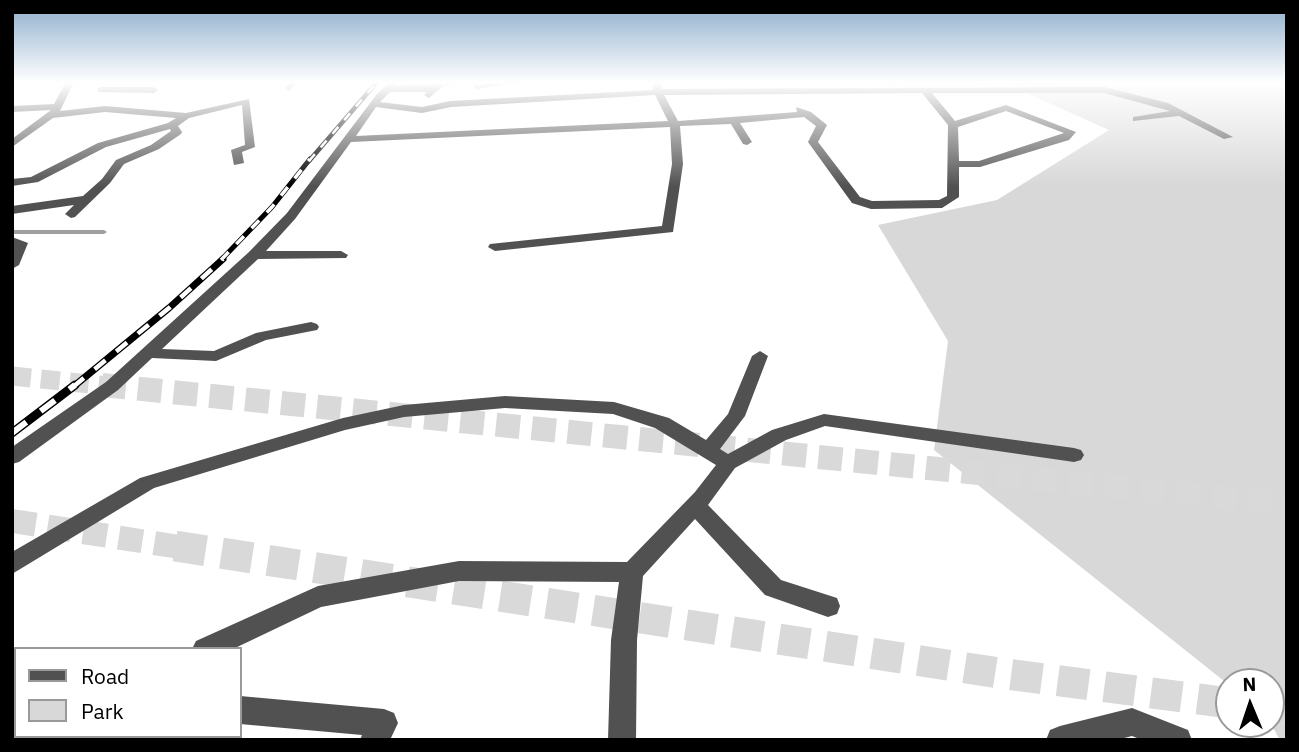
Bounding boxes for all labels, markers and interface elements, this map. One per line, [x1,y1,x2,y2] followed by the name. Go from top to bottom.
[14,647,242,738] legend
[81,662,129,690] text: Road
[1215,668,1285,738] north arrow
[1242,672,1257,696] text: N
[81,697,124,725] text: Park

